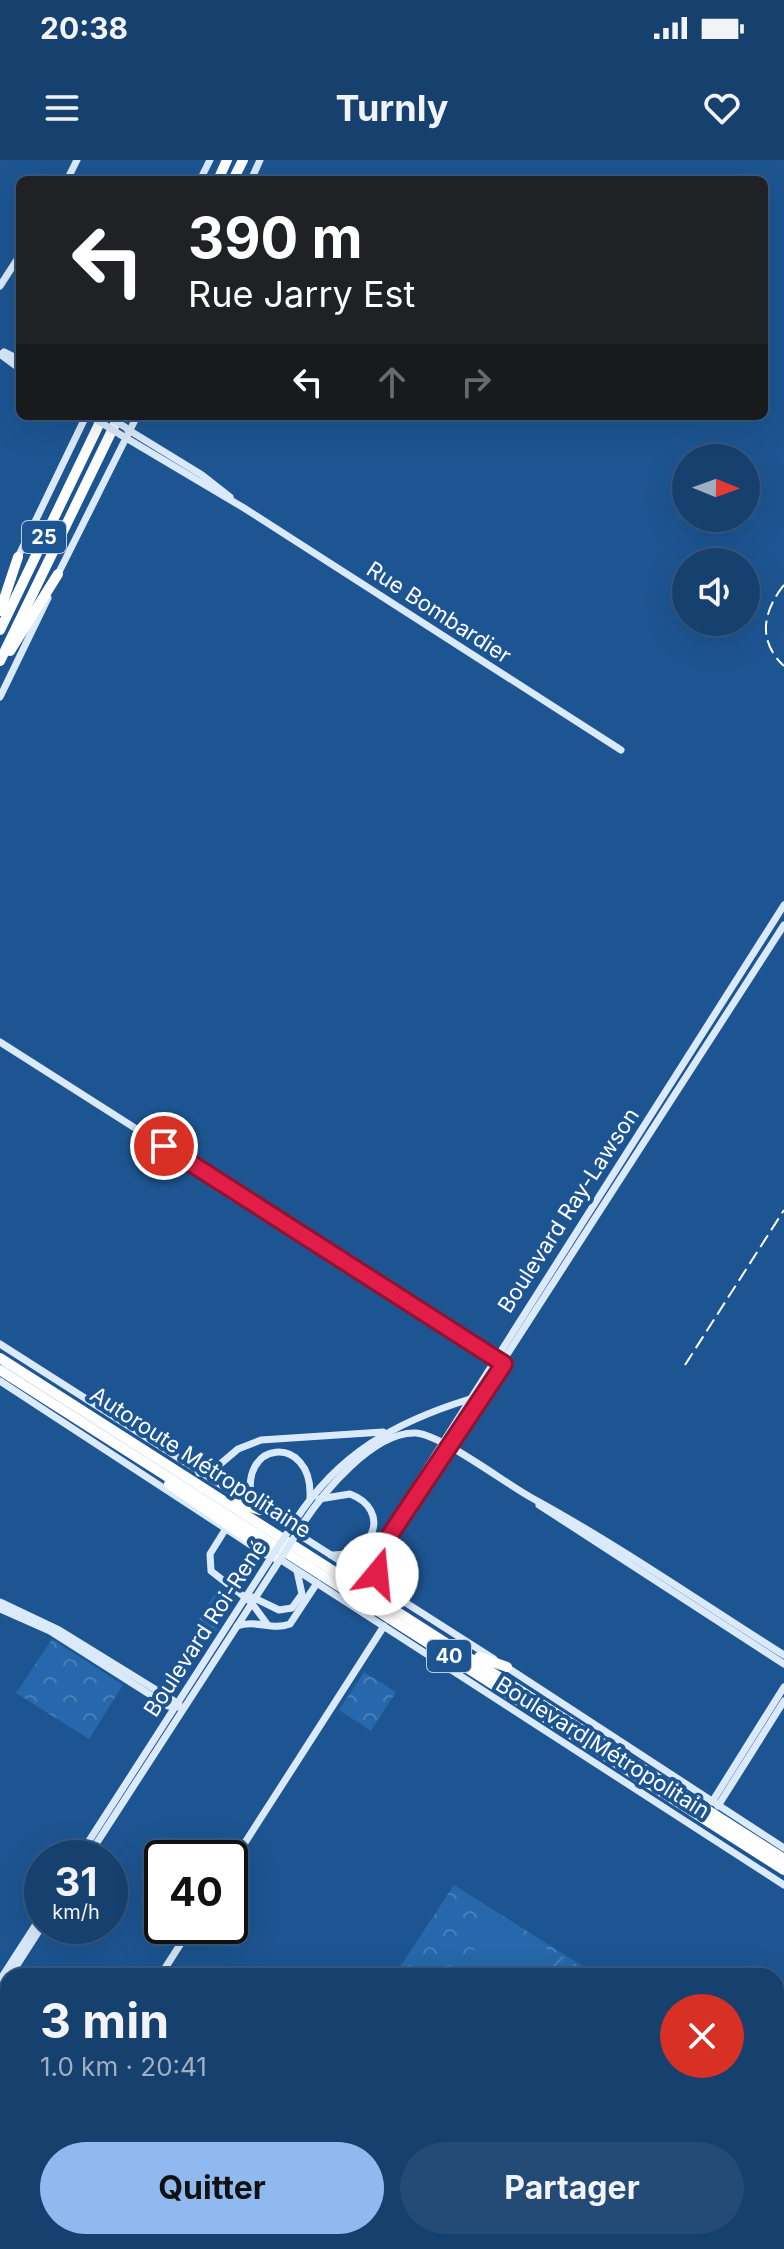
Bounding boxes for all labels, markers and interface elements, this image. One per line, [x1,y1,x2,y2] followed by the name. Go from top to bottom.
[40,10,128,46] text: 20:38
[40,86,84,130] icon: menu
[336,86,448,130] text: Turnly
[700,86,744,130] icon: heart
[188,204,363,272] text: 390 m
[56,208,160,312] icon: left
[188,272,415,316] text: Rue Jarry Est
[286,360,330,404] icon: left
[370,360,414,404] icon: ahead
[454,360,498,404] icon: right
[672,444,760,532] north arrow
[672,444,760,636] map controls
[22,521,66,553] road number: 25
[672,548,760,636] button: sound
[362,556,516,668] street label: Rue Bombardier
[492,1103,644,1317] street label: Boulevard Ray-Lawson
[130,1112,198,1180] pin
[142,1124,186,1168] icon: arrive
[86,1381,316,1543] street label: Autoroute Métropolitaine
[335,1532,419,1616] position arrow
[138,1535,272,1721] street label: Boulevard Roi-René
[427,1640,471,1672] road number: 40
[491,1671,715,1823] street label: Boulevard Métropolitain
[144,1840,248,1944] speed limit sign: 40
[54,1857,98,1906] text: 31
[52,1900,100,1924] text: km/h
[40,1991,169,2050] text: 3 min
[660,1994,744,2078] button: close
[40,2051,207,2082] text: 1.0 km · 20:41
[40,2142,384,2234] button: Quitter
[400,2142,744,2234] button: Partager

